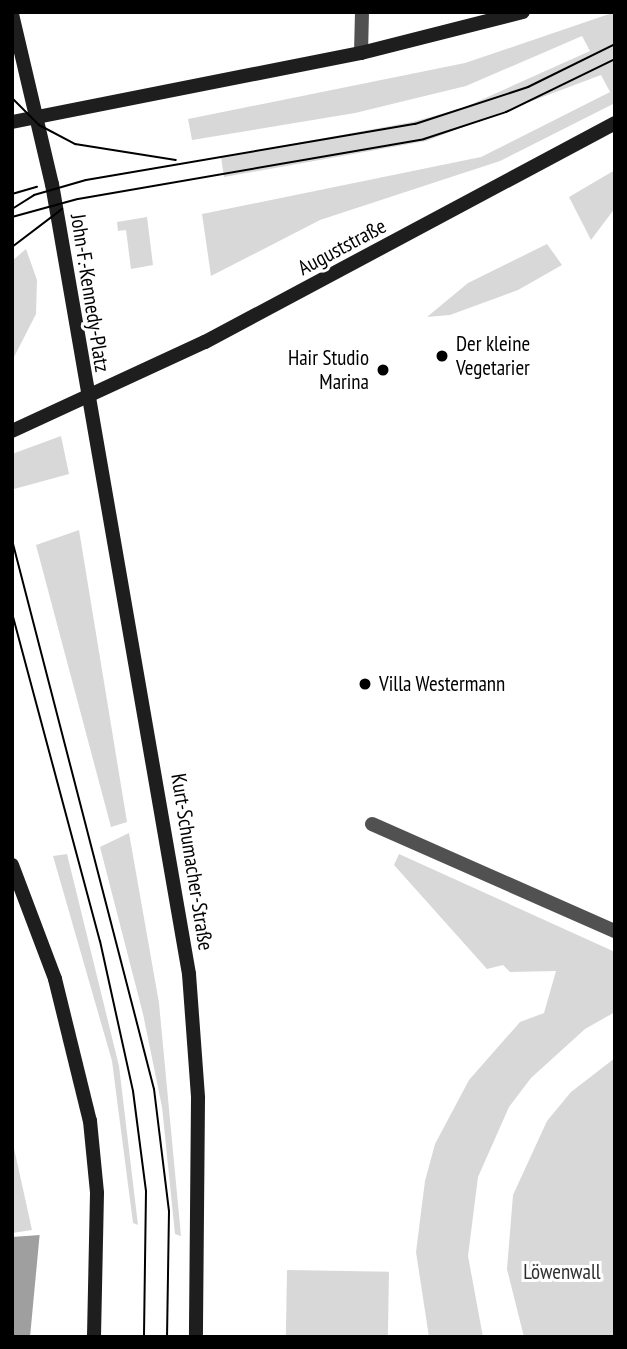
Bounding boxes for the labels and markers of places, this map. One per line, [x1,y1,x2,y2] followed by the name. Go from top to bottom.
[456,331,530,381] place label: Der kleine Vegetarier
[288,345,369,395] place label: Hair Studio Marina
[434,348,450,364] marker: Der kleine Vegetarier
[375,362,391,378] marker: Hair Studio Marina
[379,671,506,697] place label: Villa Westermann
[357,676,373,692] marker: Villa Westermann

